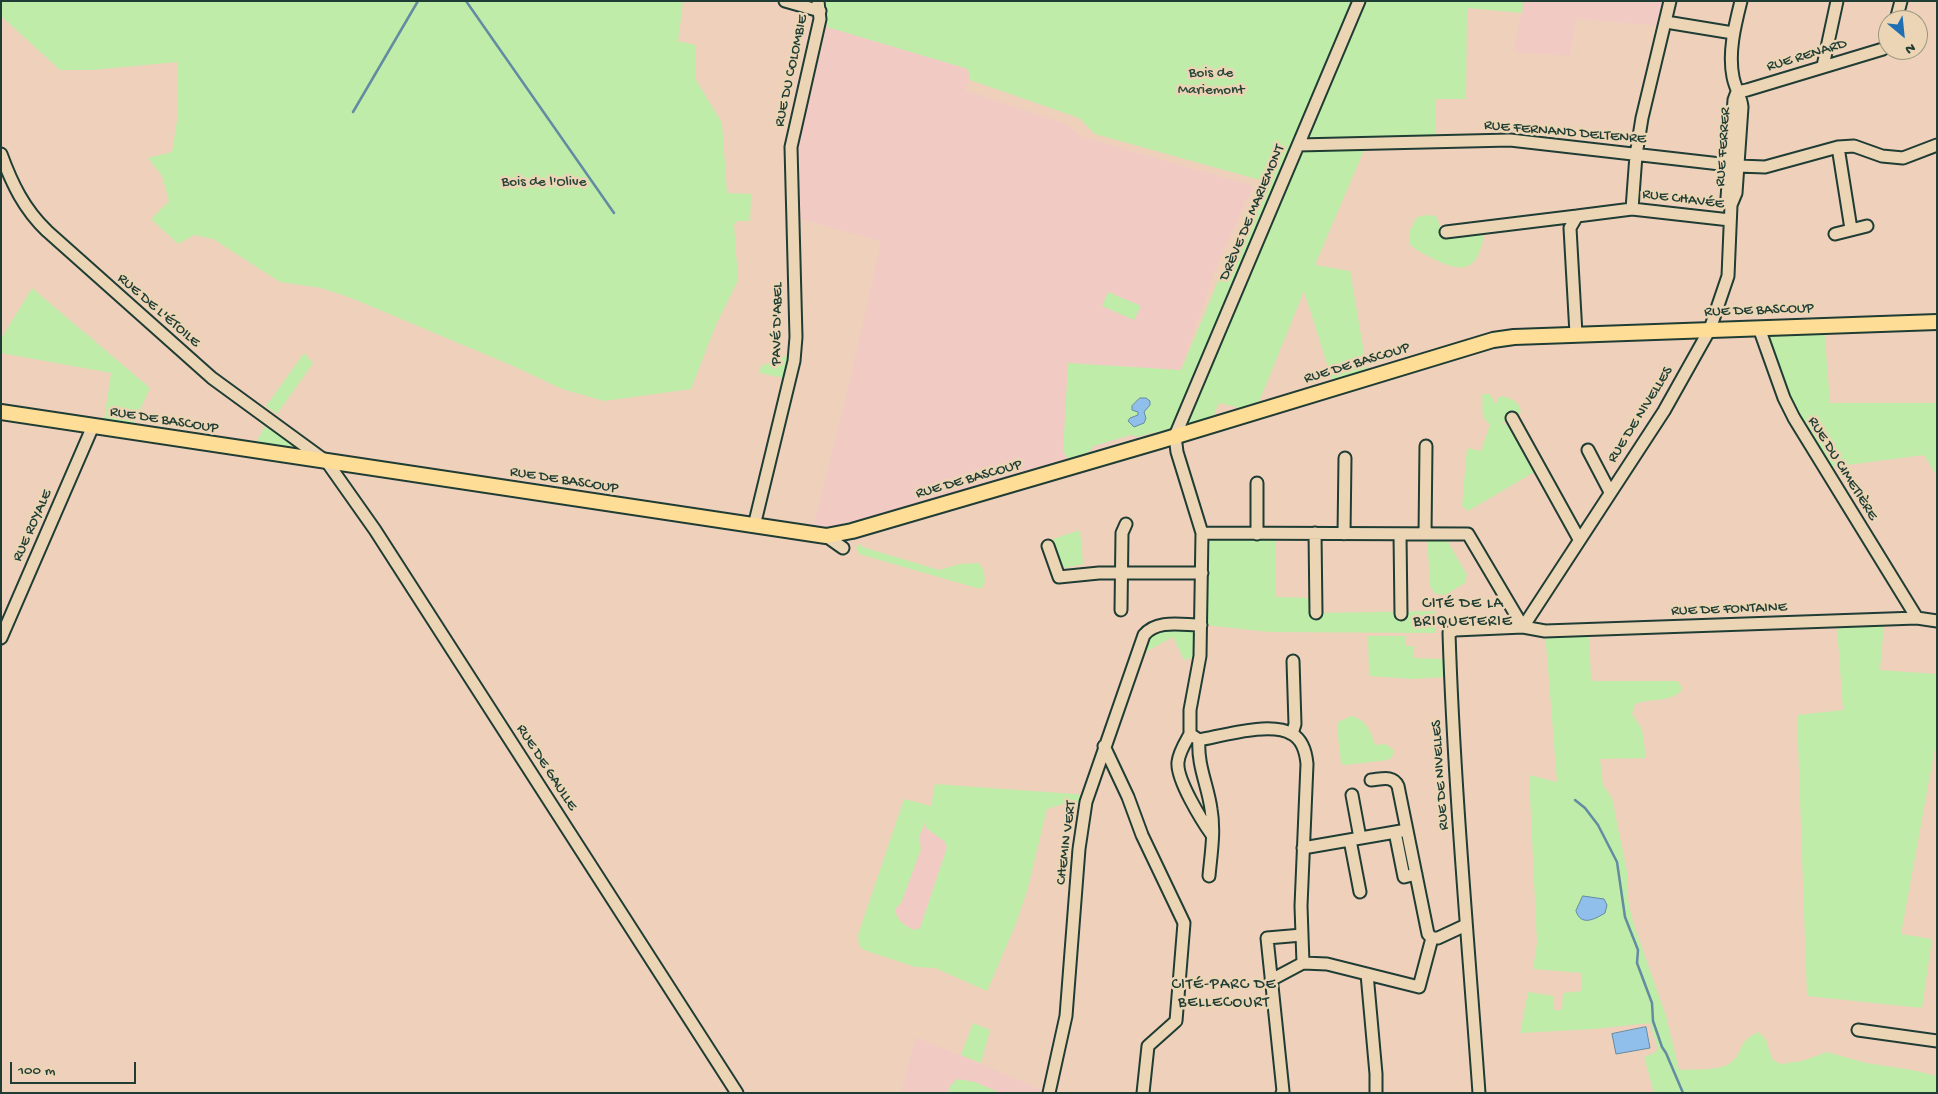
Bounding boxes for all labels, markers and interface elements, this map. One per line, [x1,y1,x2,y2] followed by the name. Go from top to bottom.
[1878,10,1928,60] north arrow
[771,13,813,129] street label: RUE DU COLOMBIE
[1765,35,1849,77] street label: RUE RENARD
[1902,38,1918,57] text: N
[1178,65,1244,100] park label: Bois de Mariemont
[1712,107,1736,187] street label: RUE FERRER
[1483,117,1647,149] street label: RUE FERNAND DELTENRE
[1216,142,1290,284] street label: DRÈVE DE MARIEMONT
[502,174,586,192] park label: Bois de l'Olive
[1641,186,1725,214] street label: RUE CHAVÉE
[113,270,203,352] street label: RUE DE L'ÉTOILE
[768,282,788,366] street label: PAVÉ D'ABEL
[1704,300,1814,322] street label: RUE DE BASCOUP
[1302,339,1412,389] street label: RUE DE BASCOUP
[1604,363,1678,467] street label: RUE DE NIVELLES
[108,404,220,438] street label: RUE DE BASCOUP
[1803,414,1881,524] street label: RUE DU CIMETIÈRE
[914,456,1024,504] street label: RUE DE BASCOUP
[508,464,620,498] street label: RUE DE BASCOUP
[9,487,57,565] street label: RUE ROYALE
[1412,595,1514,633] district label: CITÉ DE LA BRIQUETERIE
[1671,599,1787,621] street label: RUE DE FONTAINE
[1428,719,1454,831] street label: RUE DE NIVELLES
[511,721,581,815] street label: RUE DE GAULLE
[1053,800,1081,886] street label: CHEMIN VERT
[1170,976,1278,1014] district label: CITÉ-PARC DE BELLECOURT
[12,1052,139,1084] scale bar
[18,1062,55,1080] text: 100 m

